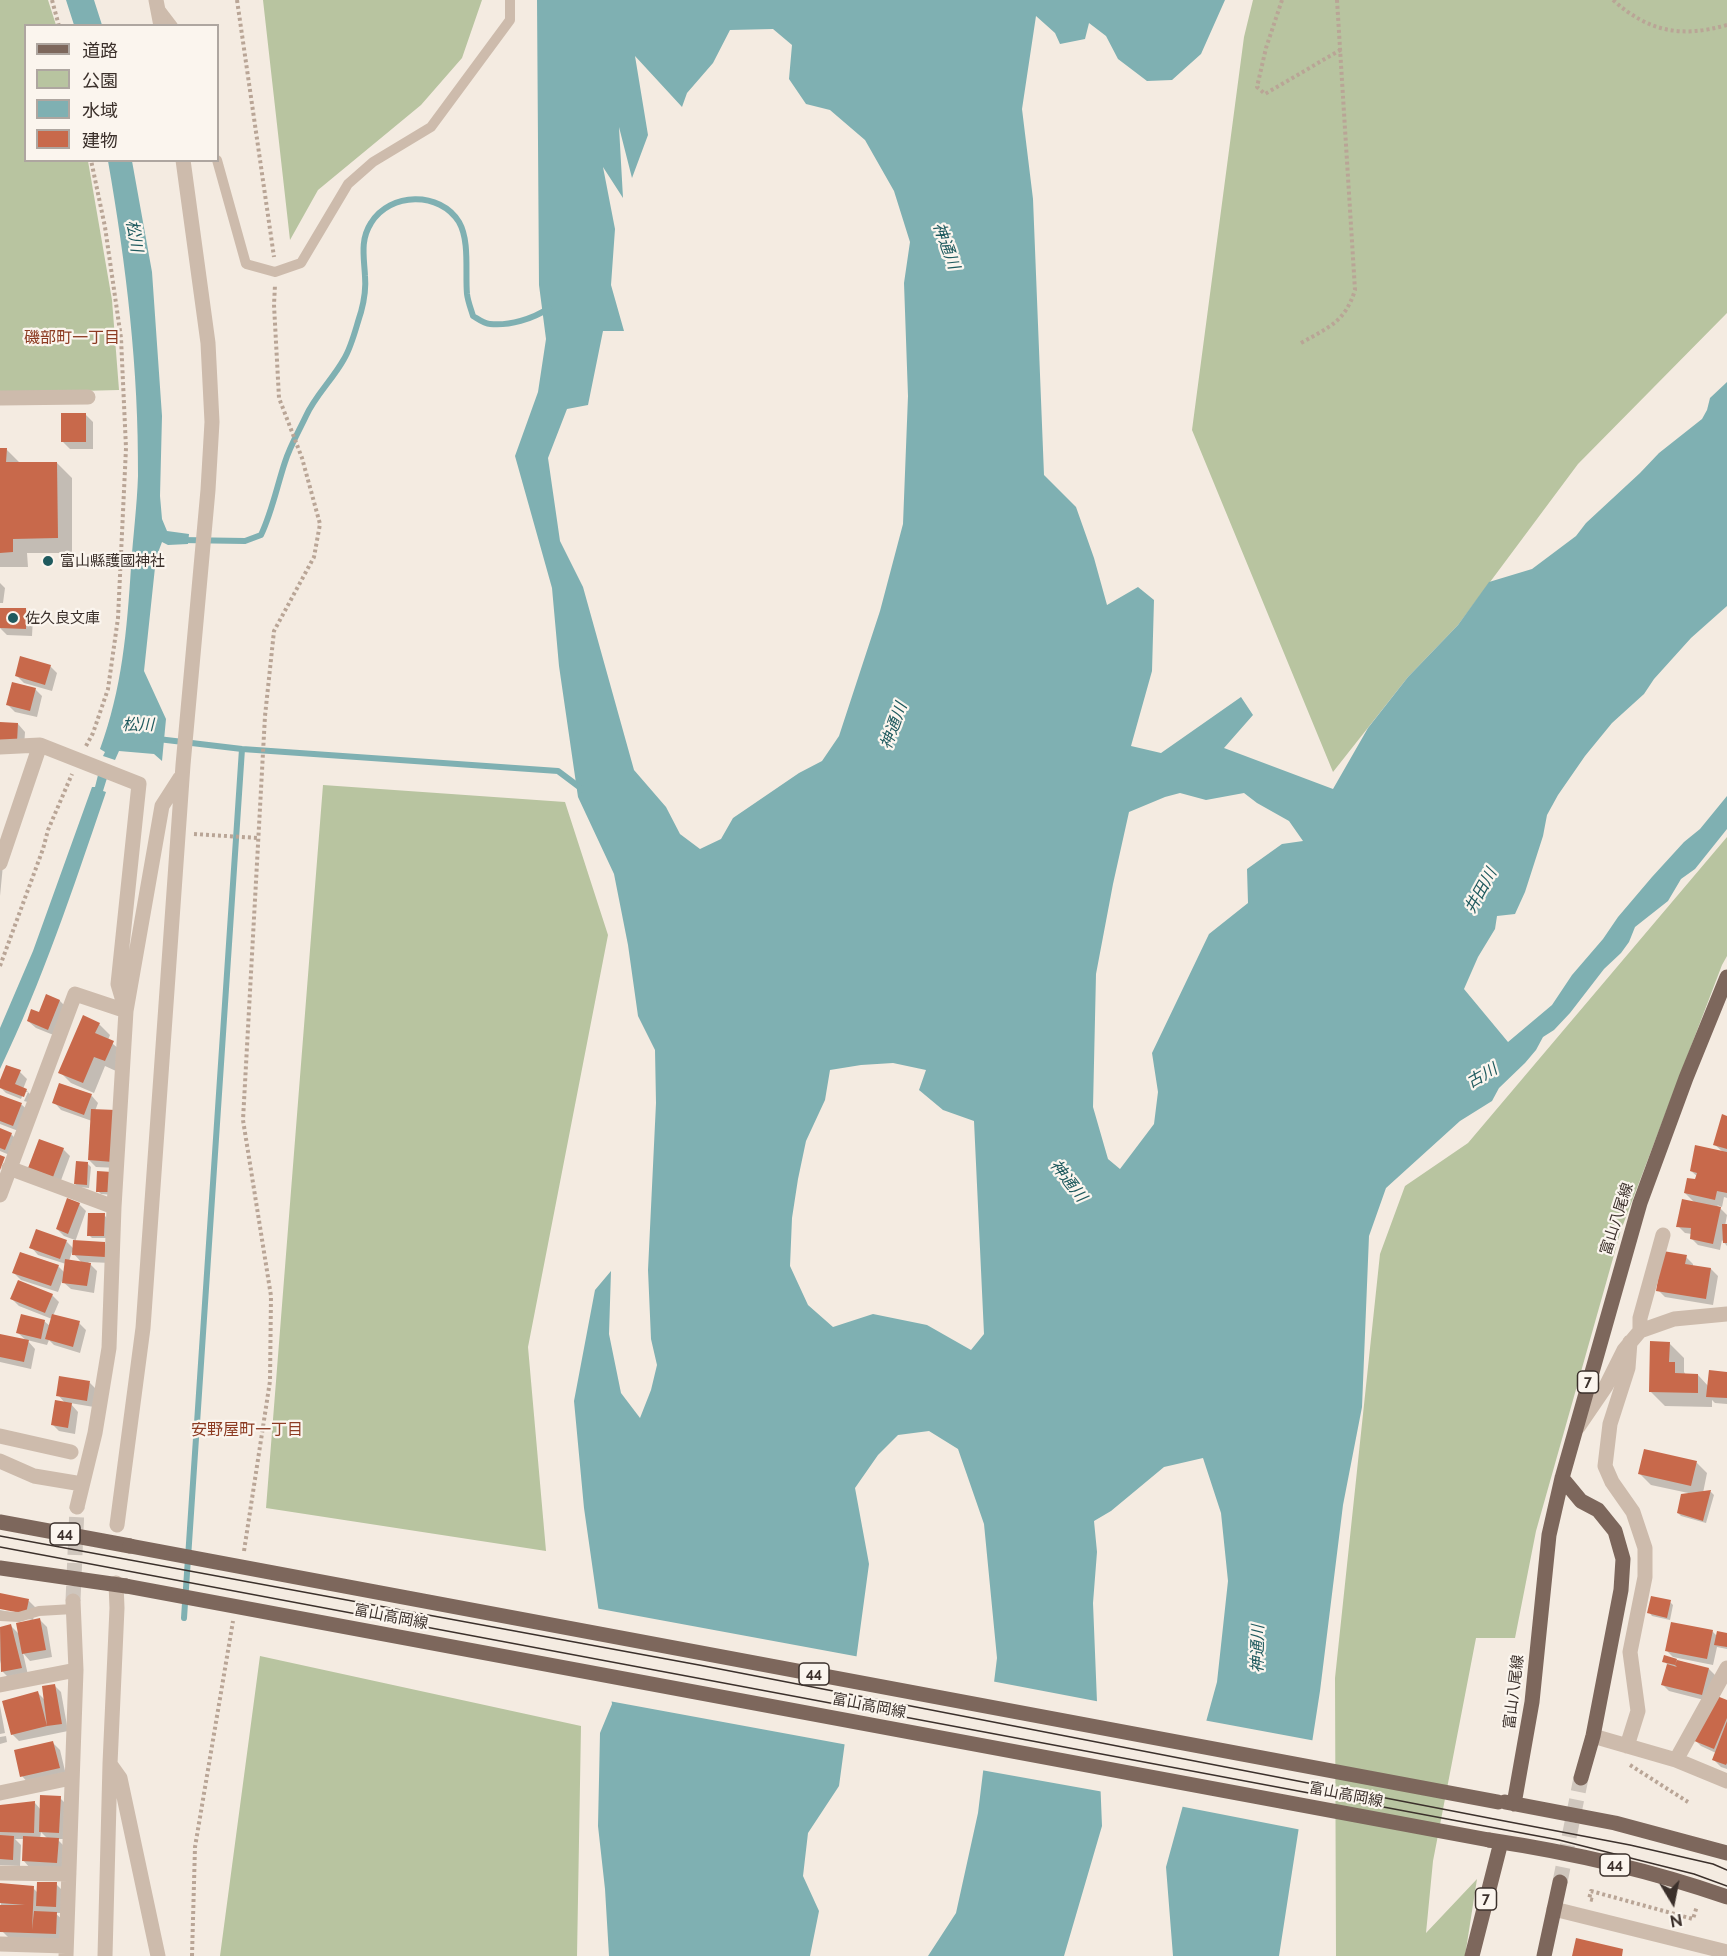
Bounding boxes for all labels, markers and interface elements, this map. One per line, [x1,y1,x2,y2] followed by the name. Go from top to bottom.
[24,24,219,162] legend
[82,40,118,61] text: 道路
[82,70,118,91] text: 公園
[82,100,118,121] text: 水域
[82,130,118,151] text: 建物
[122,219,146,253] water label: 松川
[929,220,963,272] water label: 神通川
[24,328,120,348] district label: 磯部町一丁目
[60,552,165,570] place label: 富山縣護國神社
[41,554,55,568] marker: 富山縣護國神社
[25,609,100,627] place label: 佐久良文庫
[6,611,20,625] marker: 佐久良文庫
[877,700,911,752] water label: 神通川
[122,715,154,735] water label: 松川
[1461,865,1501,917] water label: 井田川
[1463,1060,1501,1092] water label: 古川
[1046,1156,1090,1206] water label: 神通川
[1597,1181,1637,1257] street label: 富山八尾線
[1578,1371,1598,1393] road number: 7
[191,1420,303,1440] district label: 安野屋町一丁目
[50,1523,80,1545] road number: 44
[352,1601,430,1633] street label: 富山高岡線
[1248,1625,1268,1673] water label: 神通川
[1500,1654,1528,1730] street label: 富山八尾線
[799,1663,829,1685] road number: 44
[830,1690,908,1722] street label: 富山高岡線
[1307,1779,1385,1811] street label: 富山高岡線
[1600,1854,1630,1876] road number: 44
[1643,1872,1703,1932] north arrow
[1476,1888,1496,1910] road number: 7
[1669,1910,1684,1931] text: N

